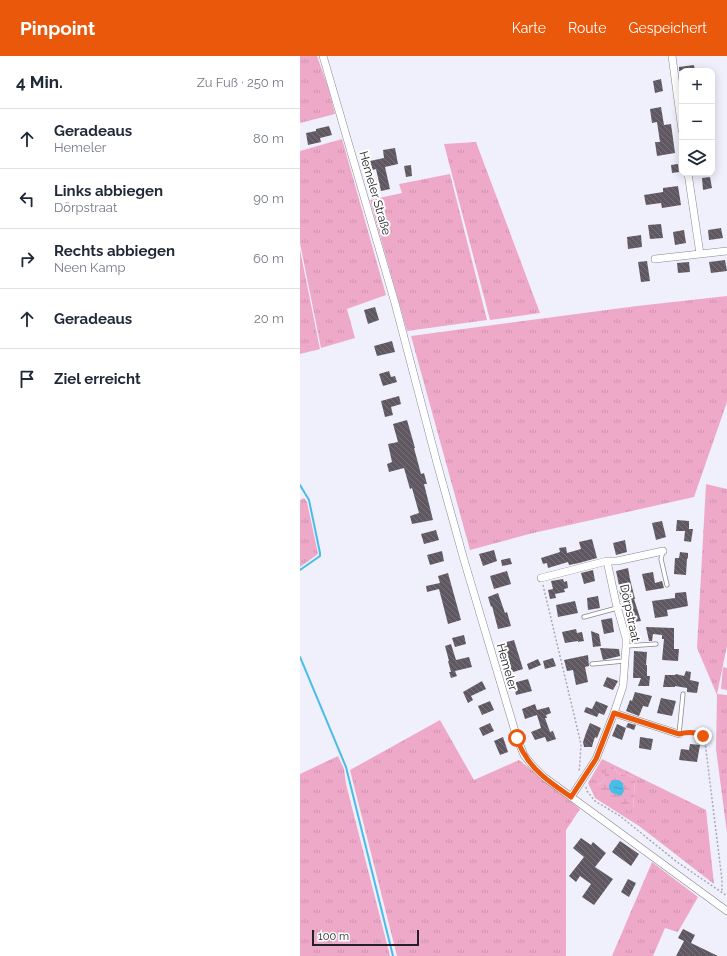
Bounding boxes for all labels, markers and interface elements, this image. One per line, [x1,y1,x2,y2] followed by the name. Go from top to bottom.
[20,17,95,39] text: Pinpoint
[512,20,546,36] text: Karte
[568,20,606,36] text: Route
[628,20,707,36] text: Gespeichert
[679,68,715,176] map controls
[679,68,715,104] button: +
[16,72,63,92] text: 4 Min.
[197,75,284,90] text: Zu Fuß · 250 m
[679,104,715,140] button: −
[54,122,132,140] text: Geradeaus
[16,128,38,150] icon: ahead
[253,131,284,146] text: 80 m
[54,140,106,155] text: Hemeler
[679,140,715,176] button: layers
[356,149,394,237] street label: Hemeler Straße
[54,182,163,200] text: Links abbiegen
[16,188,38,210] icon: left
[253,191,284,206] text: 90 m
[54,200,117,215] text: Dörpstraat
[54,242,175,260] text: Rechts abbiegen
[16,248,38,270] icon: right
[253,251,284,266] text: 60 m
[54,260,126,275] text: Neen Kamp
[16,308,38,330] icon: ahead
[54,310,132,328] text: Geradeaus
[254,311,284,326] text: 20 m
[16,368,38,390] icon: arrive
[54,370,141,388] text: Ziel erreicht
[617,583,643,643] street label: Dörpstraat
[494,642,521,693] street label: Hemeler
[694,727,712,745] route end
[508,729,526,747] route start
[312,928,419,947] scale bar
[318,930,349,943] text: 100 m

